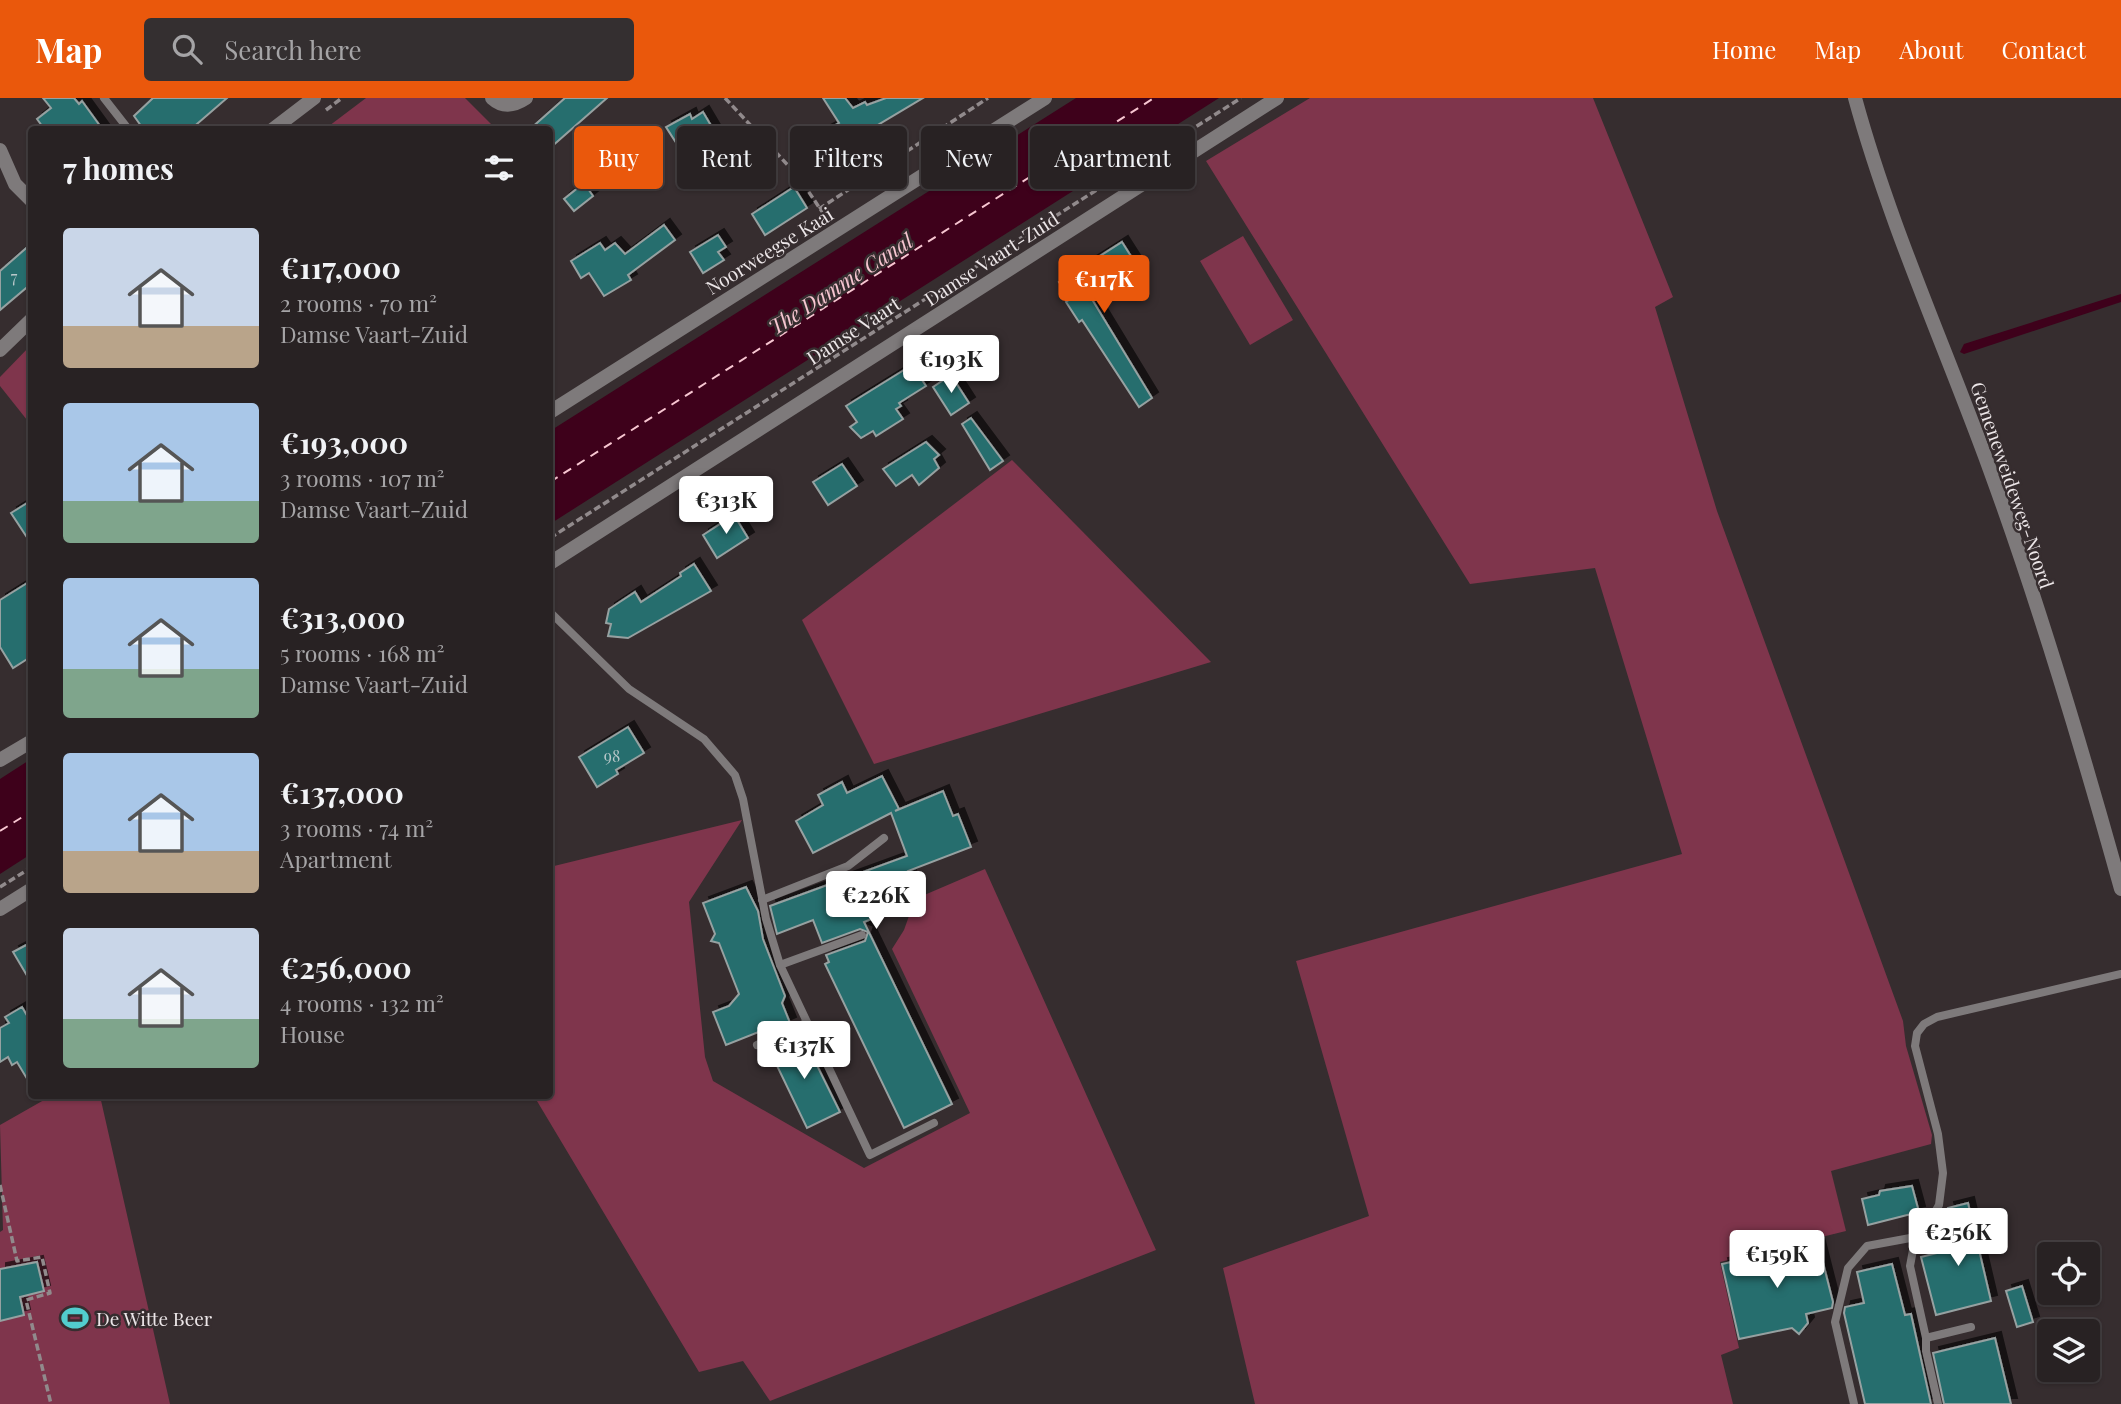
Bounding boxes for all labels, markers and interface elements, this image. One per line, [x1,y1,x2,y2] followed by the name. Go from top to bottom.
[144,18,634,81] search box
[35,27,102,71] text: Map
[168,30,206,68] icon: search
[224,32,362,67] text: Search here
[1712,33,1776,65] text: Home
[1814,33,1861,65] text: Map
[1899,33,1963,65] text: About
[2001,33,2086,65] text: Contact
[574,126,663,189] chip: Buy
[677,126,776,189] chip: Rent
[790,126,907,189] chip: Filters
[921,126,1016,189] chip: New
[1030,126,1195,189] chip: Apartment
[63,148,174,188] text: 7 homes
[480,149,518,187] icon: filters
[700,200,838,300] street label: Noorweegse Kaai
[919,205,1063,311] street label: Damse Vaart-Zuid
[762,225,919,340] water label: The Damme Canal
[280,247,401,287] text: €117,000
[119,256,203,340] icon: home
[1055,256,1153,315] pin: €117K
[1074,262,1134,293] text: €117K
[11,266,18,287] house number: 7
[280,287,437,318] text: 2 rooms · 70 m²
[801,290,905,370] street label: Damse Vaart
[280,318,468,349] text: Damse Vaart-Zuid
[902,336,1000,395] pin: €193K
[919,342,983,373] text: €193K
[1965,378,2061,592] street label: Gemeneweideweg-Noord
[280,422,408,462] text: €193,000
[119,431,203,515] icon: home
[280,462,445,493] text: 3 rooms · 107 m²
[677,476,775,536] pin: €313K
[695,483,757,514] text: €313K
[280,493,468,524] text: Damse Vaart-Zuid
[280,597,405,637] text: €313,000
[119,606,203,690] icon: home
[280,637,444,668] text: 5 rooms · 168 m²
[280,668,468,699] text: Damse Vaart-Zuid
[604,745,620,766] house number: 98
[280,772,404,812] text: €137,000
[119,781,203,865] icon: home
[280,812,433,843] text: 3 rooms · 74 m²
[280,843,392,874] text: Apartment
[827,872,925,931] pin: €226K
[842,878,910,909] text: €226K
[280,947,412,987] text: €256,000
[119,956,203,1040] icon: home
[280,987,444,1018] text: 4 rooms · 132 m²
[280,1018,345,1049] text: House
[755,1021,853,1081] pin: €137K
[773,1028,835,1059] text: €137K
[1909,1208,2007,1268] pin: €256K
[1925,1215,1991,1246] text: €256K
[1728,1230,1826,1290] pin: €159K
[1746,1237,1808,1268] text: €159K
[2037,1242,2100,1382] map controls
[2037,1242,2100,1305] button: locate
[60,1303,90,1333] sports icon: De Witte Beer
[96,1305,213,1331] place label: De Witte Beer
[2037,1319,2100,1382] button: layers

